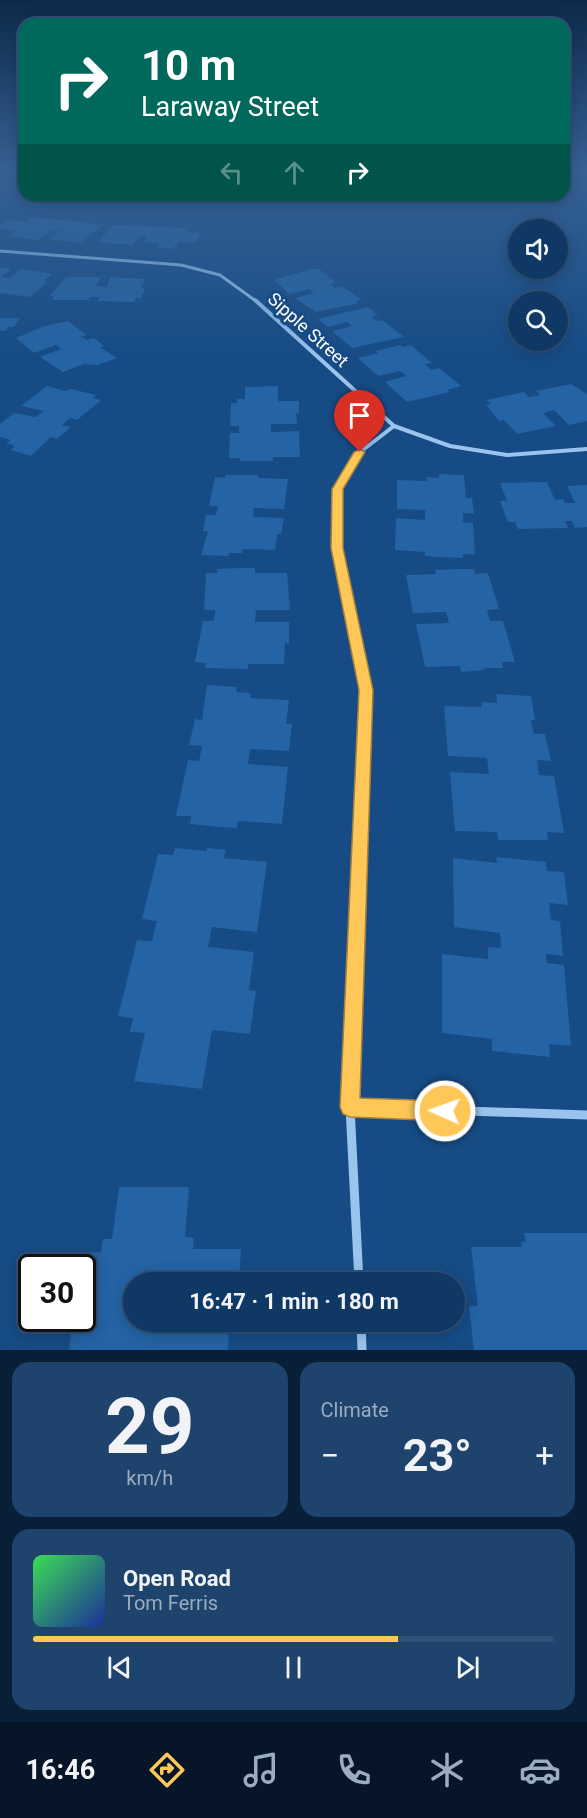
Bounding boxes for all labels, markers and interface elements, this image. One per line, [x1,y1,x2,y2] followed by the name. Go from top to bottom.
[141,41,236,90] text: 10 m
[42,42,120,120] icon: right
[141,91,319,123] text: Laraway Street
[215,156,248,189] icon: left
[278,156,311,189] icon: ahead
[341,156,374,189] icon: right
[508,219,568,351] map controls
[508,219,568,279] button: sound
[264,288,353,371] street label: Sipple Street
[508,291,568,351] button: search
[334,390,385,452] pin
[343,399,376,432] icon: arrive
[413,1079,477,1143] position arrow
[18,1254,96,1332] speed limit sign: 30
[189,1289,399,1314] text: 16:47 · 1 min · 180 m
[105,1381,195,1472] text: 29
[321,1398,389,1422] text: Climate
[403,1429,472,1482] text: 23°
[321,1436,339,1475] text: −
[535,1436,554,1475] text: +
[126,1466,173,1490] text: km/h
[123,1566,231,1591] text: Open Road
[123,1591,218,1615] text: Tom Ferris
[103,1651,136,1684] icon: previous
[277,1651,310,1684] icon: pause
[451,1651,484,1684] icon: next
[146,1749,188,1791] icon: directions
[240,1749,282,1791] icon: music
[333,1749,375,1791] icon: phone
[426,1749,468,1791] icon: climate
[519,1749,561,1791] icon: car
[26,1754,95,1786] text: 16:46

